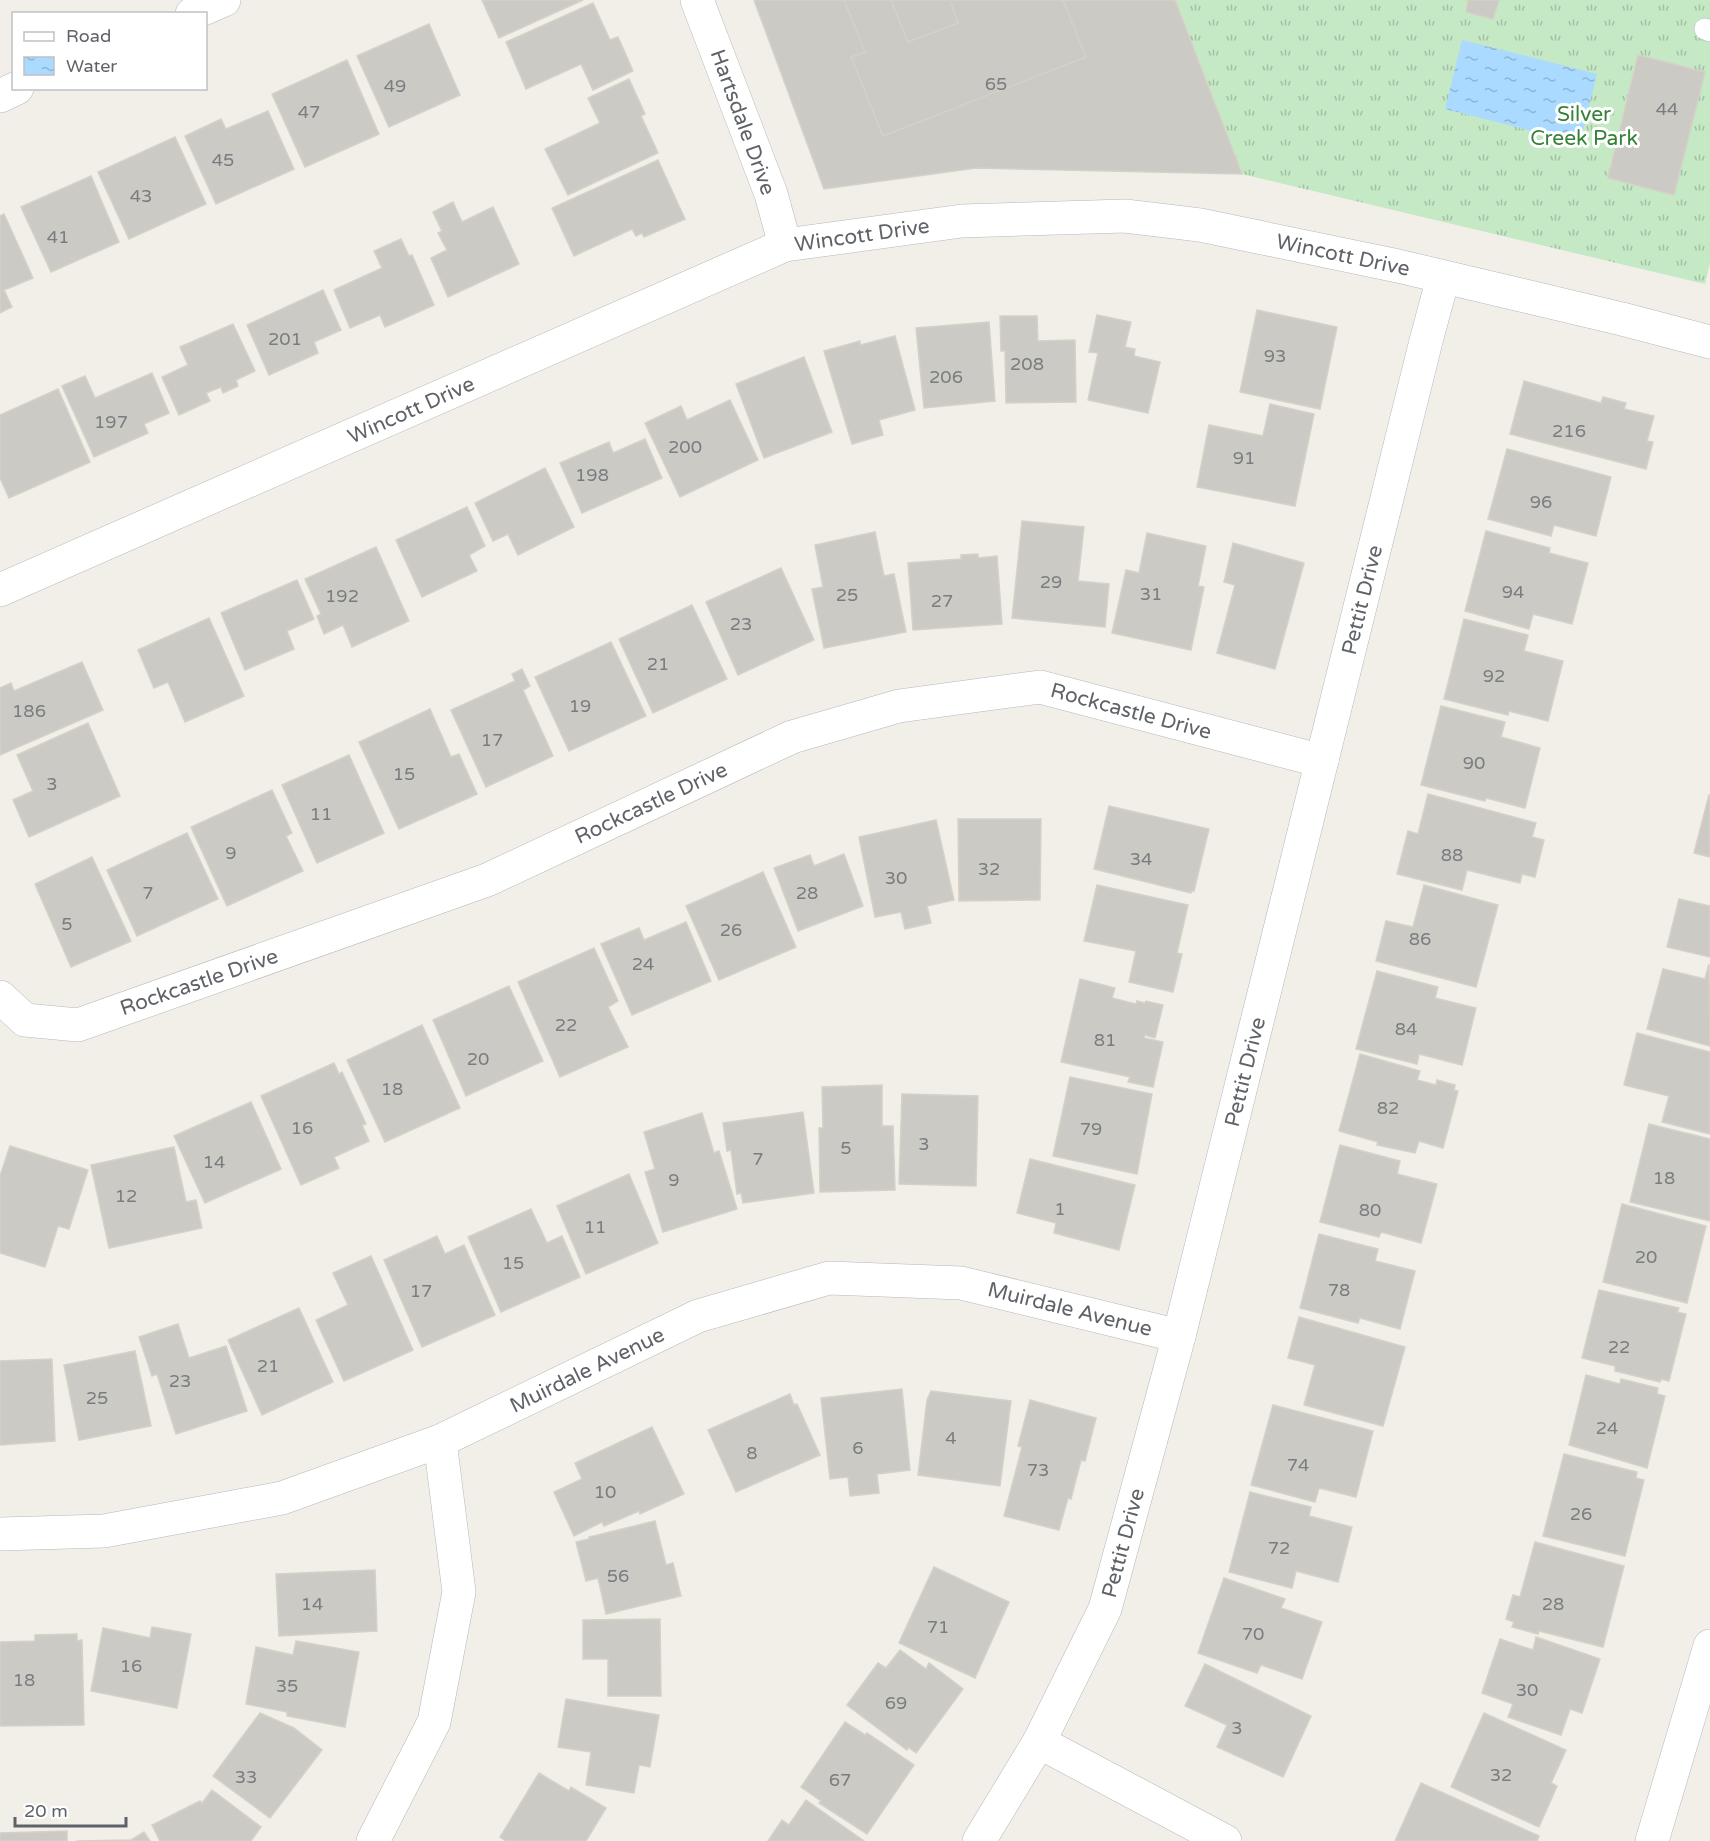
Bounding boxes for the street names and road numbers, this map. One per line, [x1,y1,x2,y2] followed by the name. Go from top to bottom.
[705,46,781,199] street label: Hartsdale Drive
[793,214,931,257] street label: Wincott Drive
[1274,229,1412,282] street label: Wincott Drive
[344,371,479,450] street label: Wincott Drive
[1337,543,1388,658] street label: Pettit Drive
[1048,678,1214,745] street label: Rockcastle Drive
[571,757,732,850] street label: Rockcastle Drive
[117,944,282,1021] street label: Rockcastle Drive
[1220,1015,1271,1130] street label: Pettit Drive
[985,1277,1155,1342] street label: Muirdale Avenue
[506,1322,669,1419] street label: Muirdale Avenue
[1097,1486,1150,1601] street label: Pettit Drive

